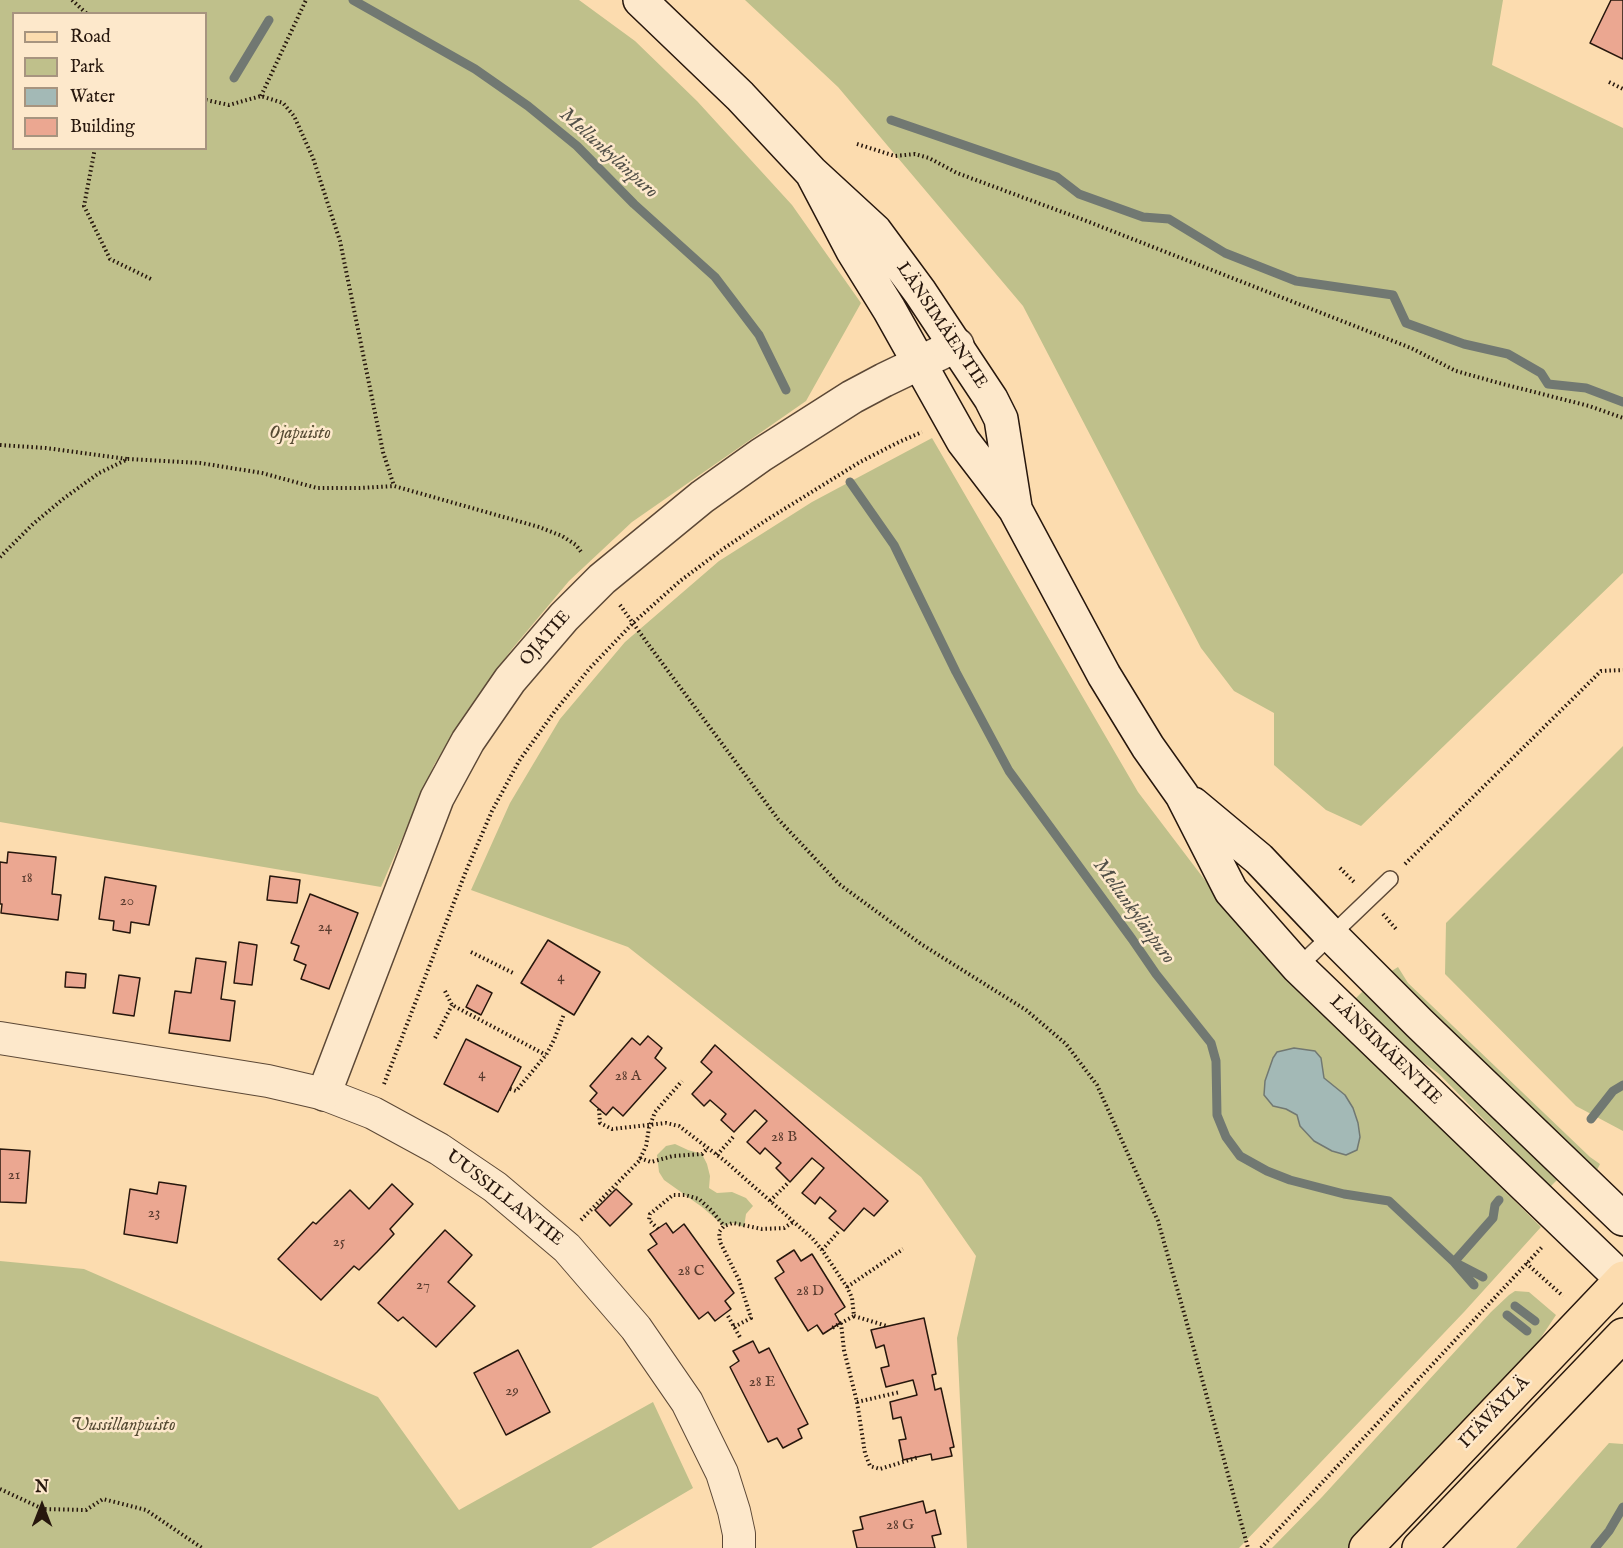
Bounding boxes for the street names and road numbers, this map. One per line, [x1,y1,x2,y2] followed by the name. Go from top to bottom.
[891,259,991,393] street label: LÄNSIMÄENTIE
[516,607,576,671] street label: OJATIE
[1324,992,1446,1110] street label: LÄNSIMÄENTIE
[441,1146,567,1252] street label: UUSSILLANTIE
[1455,1372,1535,1454] street label: ITÄVÄYLÄ

